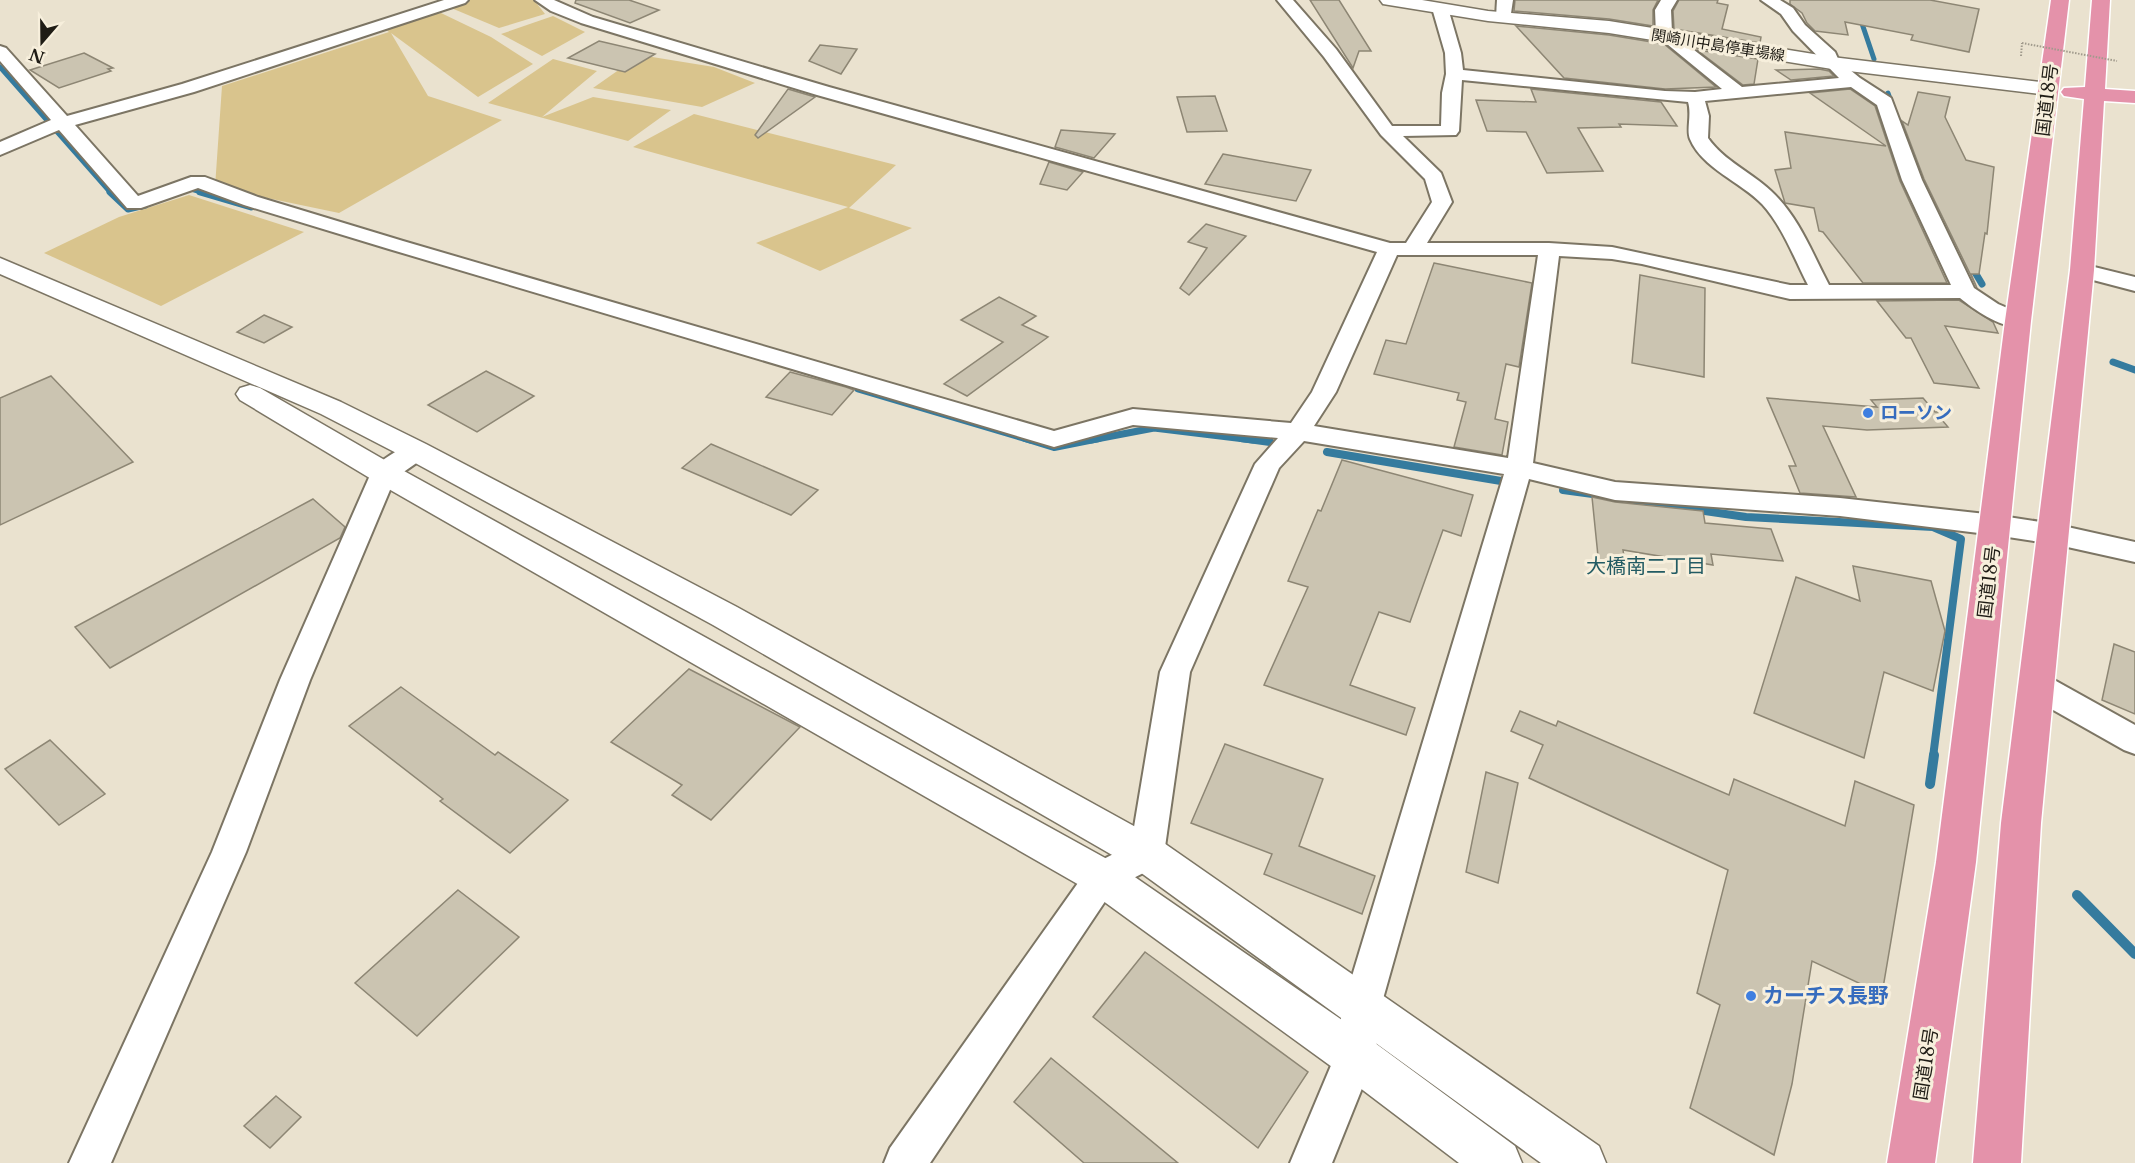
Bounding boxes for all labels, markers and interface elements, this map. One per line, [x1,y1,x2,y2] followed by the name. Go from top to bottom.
[12,12,72,72] north arrow
[1650,25,1786,65] street label: 関崎川中島停車場線
[26,44,47,68] text: N
[2032,62,2062,138] street label: 国道18号
[1880,402,1952,424] place label: ローソン
[1861,406,1875,420] marker: ローソン
[1974,544,2004,620] street label: 国道18号
[1586,554,1706,578] district label: 大橋南二丁目
[1763,983,1889,1009] place label: カーチス長野
[1744,989,1758,1003] marker: カーチス長野
[1909,1026,1943,1102] street label: 国道18号

